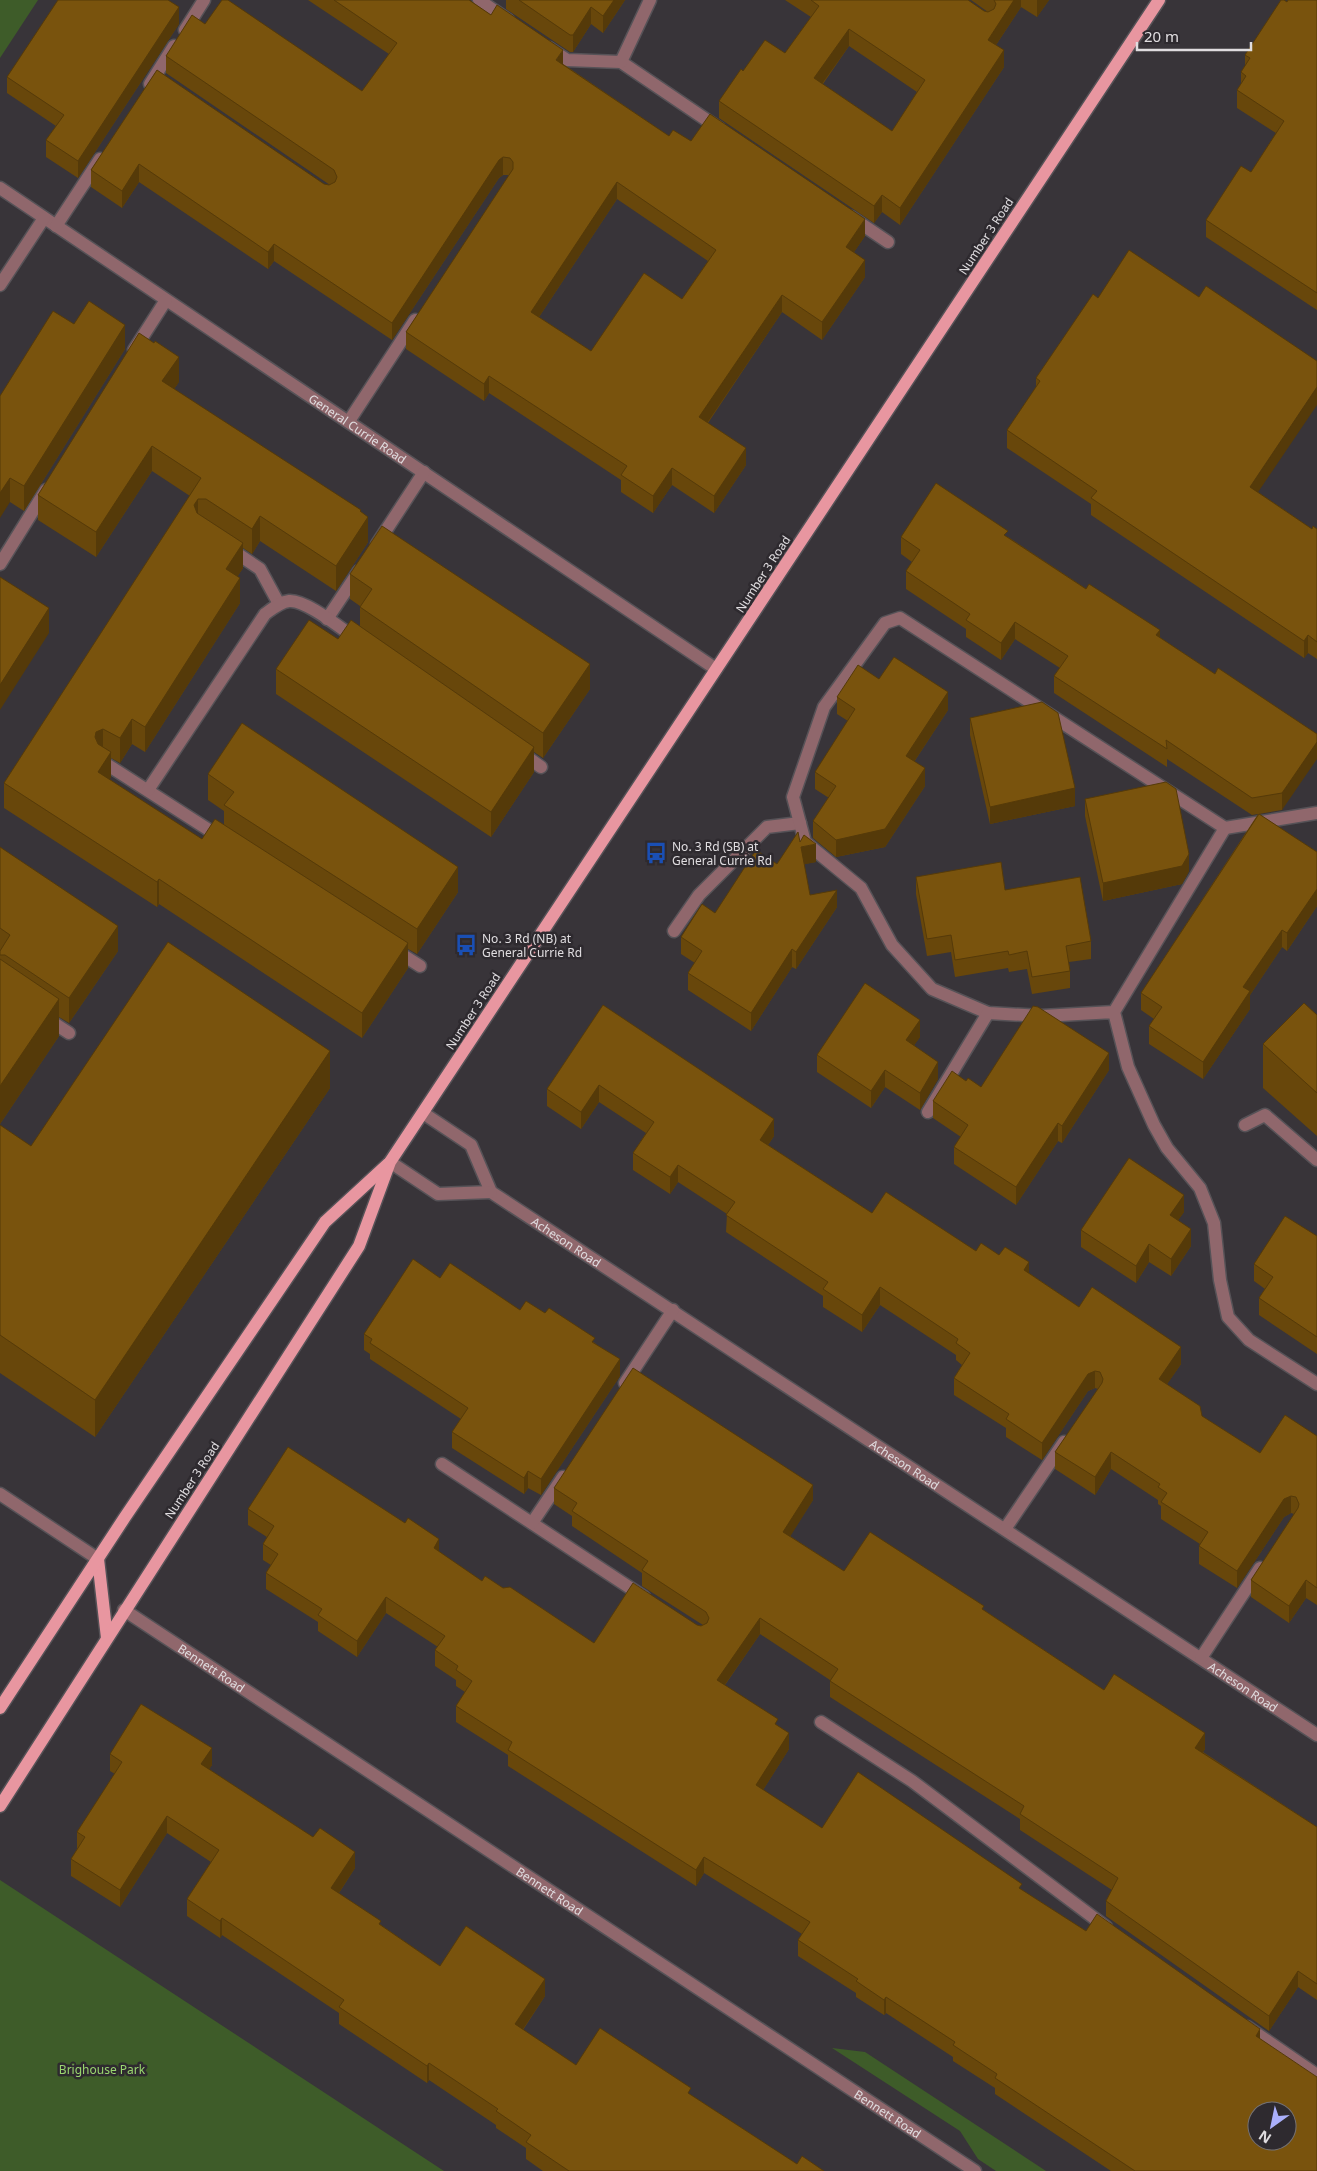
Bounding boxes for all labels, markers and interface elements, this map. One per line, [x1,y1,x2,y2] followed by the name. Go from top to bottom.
[1137,20,1251,52] scale bar
[1144,26,1179,46] text: 20 m
[955,194,1017,278] street label: Number 3 Road
[306,389,410,467] street label: General Currie Road
[732,532,794,616] street label: Number 3 Road
[672,838,772,869] place label: No. 3 Rd (SB) at General Currie Rd
[643,840,669,866] bus stop icon: No. 3 Rd (SB) at General Currie Rd
[482,930,582,961] place label: No. 3 Rd (NB) at General Currie Rd
[453,932,479,958] bus stop icon: No. 3 Rd (NB) at General Currie Rd
[442,969,504,1053] street label: Number 3 Road
[528,1212,605,1271] street label: Acheson Road
[867,1435,943,1493] street label: Acheson Road
[161,1438,223,1522] street label: Number 3 Road
[175,1640,248,1696] street label: Bennett Road
[1205,1657,1281,1716] street label: Acheson Road
[513,1862,587,1919] street label: Bennett Road
[59,2061,146,2078] park label: Brighouse Park
[851,2085,925,2142] street label: Bennett Road
[1247,2101,1297,2151] north arrow
[1255,2126,1275,2148] text: N

